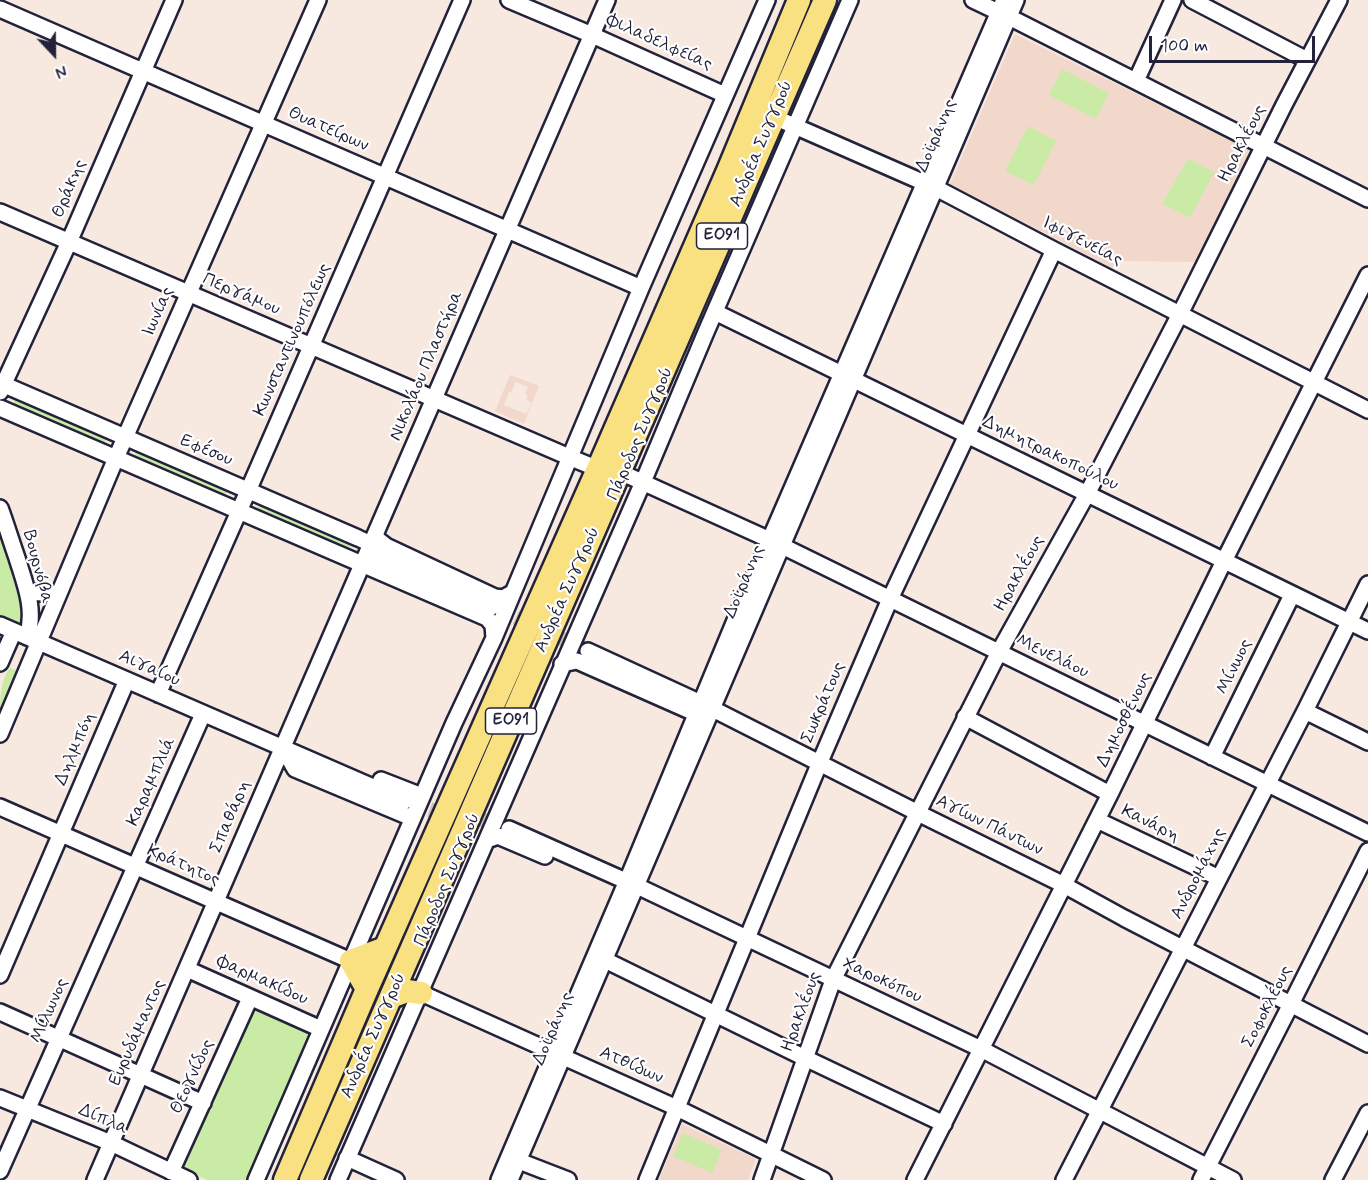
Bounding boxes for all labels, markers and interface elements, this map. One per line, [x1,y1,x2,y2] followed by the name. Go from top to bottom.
[603,10,715,76] street label: Φιλαδελφείας
[24,24,84,84] north arrow
[1152,24,1318,62] scale bar
[1160,34,1208,58] text: 100 m
[52,59,70,83] text: N
[726,78,798,210] street label: Ανδρέα Συγγρού
[912,96,962,176] street label: Δοϊράνης
[1214,102,1272,186] street label: Ηρακλέους
[284,103,372,157] street label: Θυατείρων
[48,156,92,222] street label: Θράκης
[1038,212,1126,272] street label: Ιφιγενείας
[696,223,748,249] road number: ΕΟ91
[250,260,336,420] street label: Κωνσταντινουπόλεως
[199,269,283,321] street label: Περγάμου
[139,284,179,340] street label: Ιωνίας
[386,288,468,444] street label: Νικολάου Πλαστήρα
[603,364,679,504] street label: Πάροδος Συγγρού
[978,412,1122,496] street label: Δημητρακοπούλου
[176,430,236,472] street label: Εφέσου
[531,524,605,656] street label: Ανδρέα Συγγρού
[17,528,57,606] street label: Βουρνόβα
[990,532,1050,616] street label: Ηρακλέους
[720,542,770,622] street label: Δοϊράνης
[1012,630,1092,684] street label: Μενελάου
[1212,636,1258,698] street label: Μίνωος
[115,646,183,692] street label: Αιγαίου
[797,659,851,747] street label: Σωκράτους
[1093,669,1157,771] street label: Δημοσθένους
[486,708,536,734] road number: ΕΟ91
[51,709,101,789] street label: Δηλμπόη
[123,734,181,830] street label: Καραμπλιά
[206,777,256,857] street label: Σπαθάρη
[932,791,1046,861] street label: Αγίων Πάντων
[1117,801,1183,847] street label: Κανάρη
[410,810,486,950] street label: Πάροδος Συγγρού
[1167,825,1231,923] street label: Ανδρομάχης
[143,840,223,892] street label: Κράτητος
[213,951,311,1011] street label: Φαρμακίδου
[839,953,925,1009] street label: Χαροκόπου
[1238,962,1298,1052] street label: Σοφοκλέους
[777,969,827,1055] street label: Ηρακλέους
[337,970,411,1102] street label: Ανδρέα Συγγρού
[26,975,74,1047] street label: Μίλωνος
[105,977,171,1089] street label: Ευρυδάμαντος
[529,989,579,1069] street label: Δοϊράνης
[166,1036,220,1118] street label: Θεογνίδος
[596,1042,666,1090] street label: Ατθίδων
[75,1100,131,1140] street label: Δίπλα

